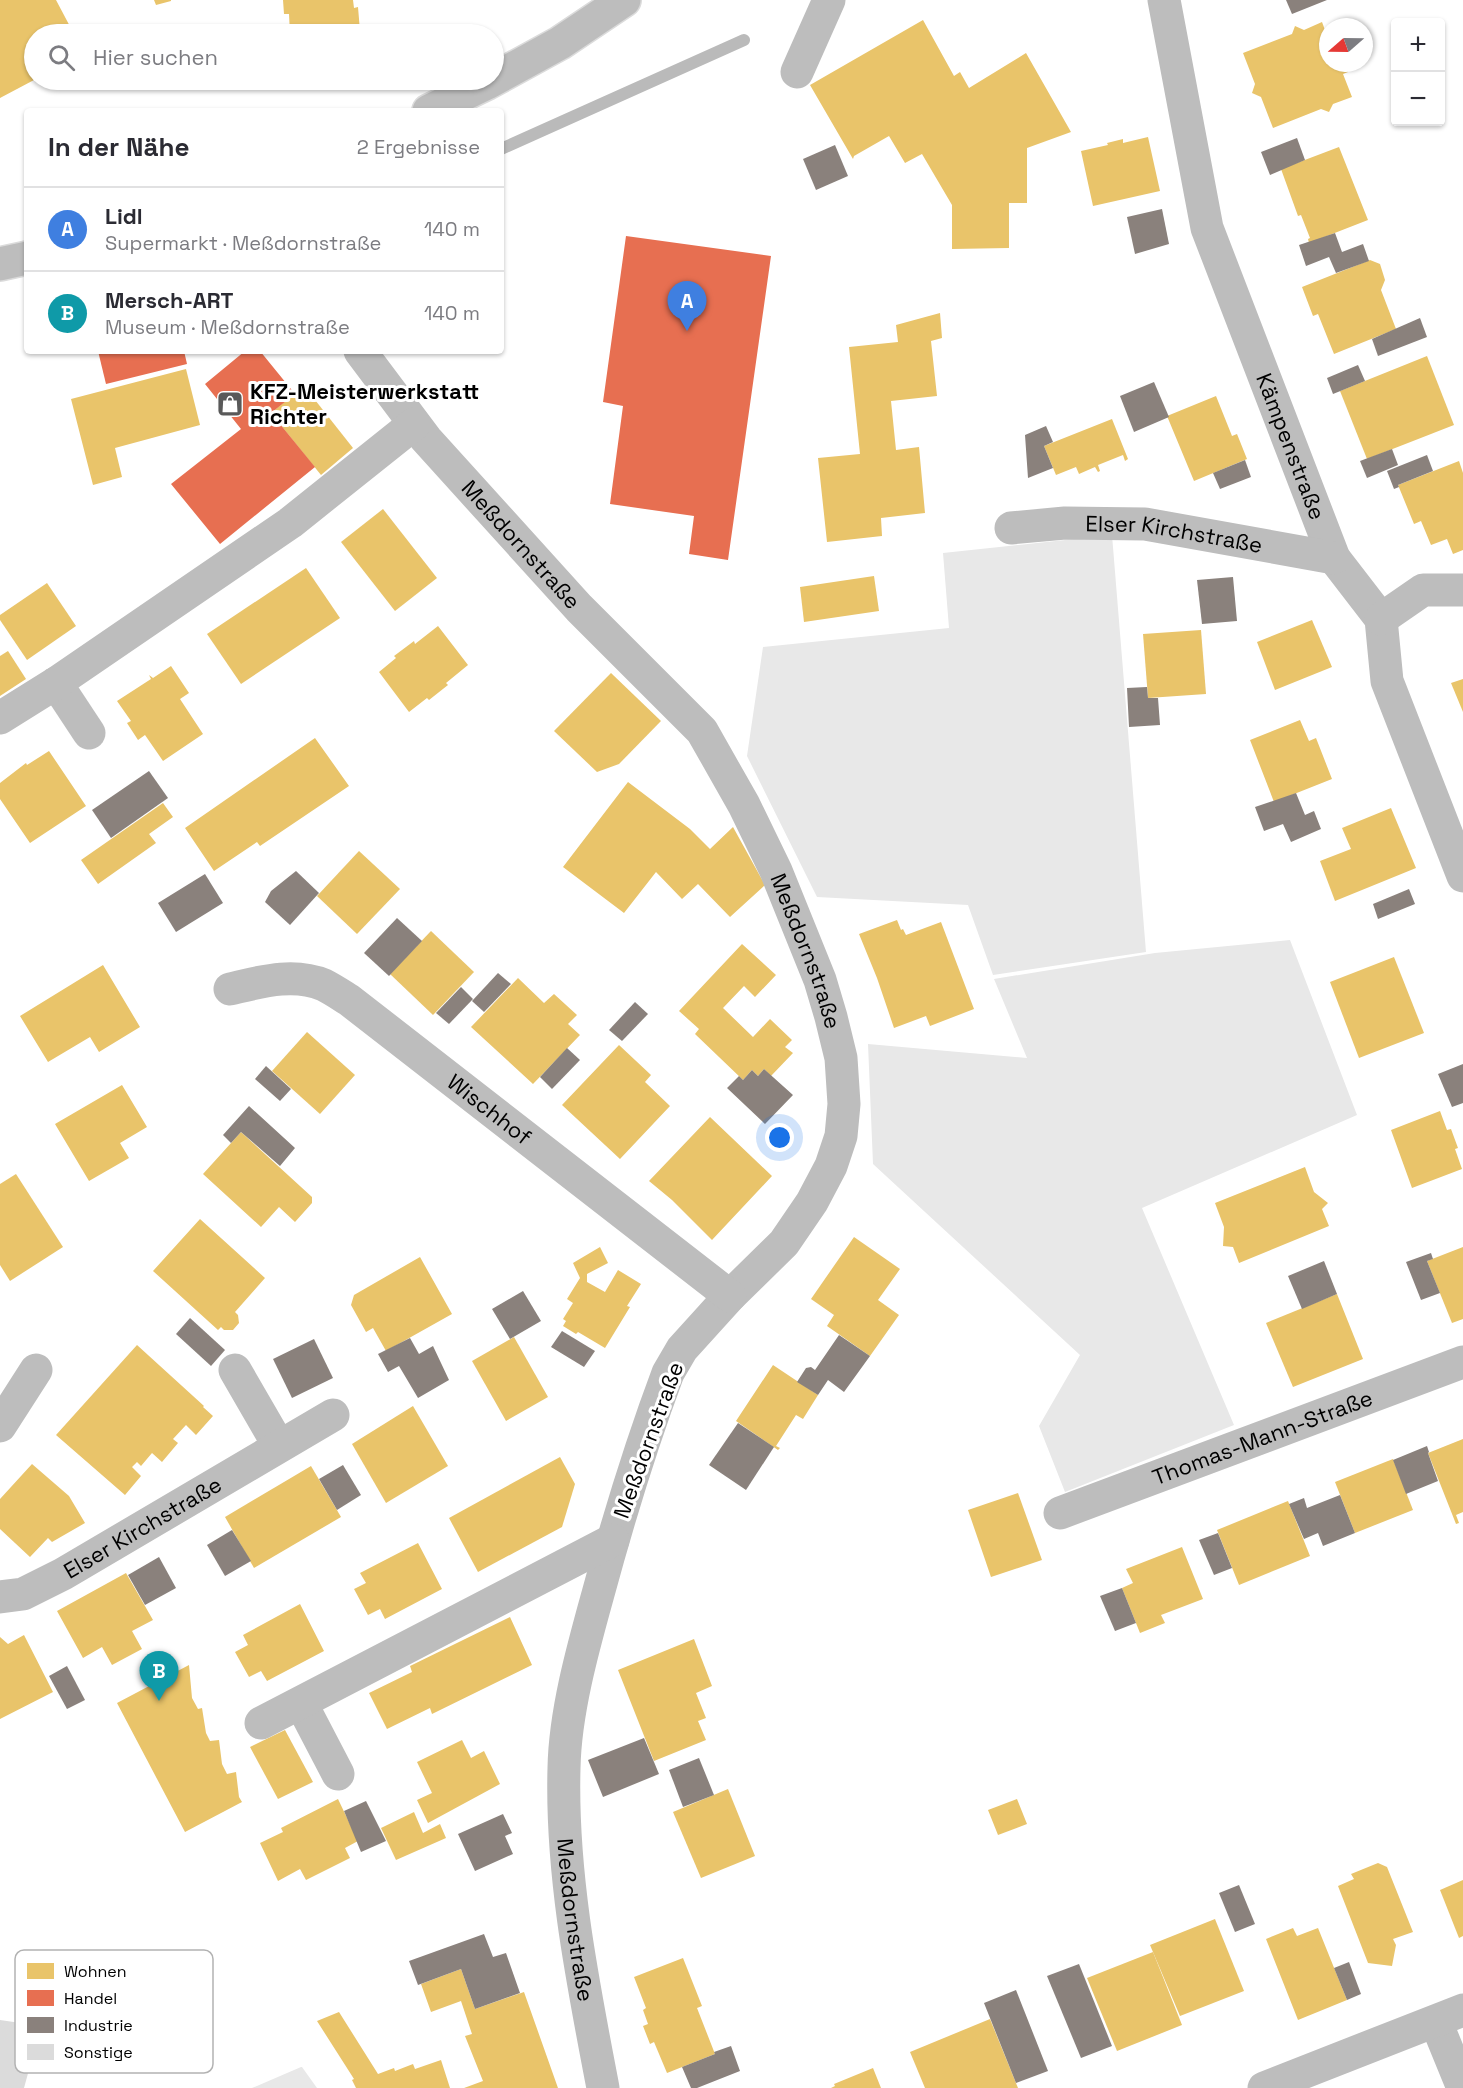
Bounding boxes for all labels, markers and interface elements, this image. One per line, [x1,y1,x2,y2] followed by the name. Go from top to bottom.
[1319,18,1373,72] north arrow
[1391,18,1445,126] map controls
[1391,18,1445,72] button: +
[24,24,504,90] search box
[45,41,78,74] icon: search
[93,43,218,71] text: Hier suchen
[1391,72,1445,126] button: −
[48,130,189,164] text: In der Nähe
[357,134,480,160] text: 2 Ergebnisse
[105,202,143,230] text: Lidl
[61,216,74,242] text: A
[424,216,480,242] text: 140 m
[105,230,381,256] text: Supermarkt · Meßdornstraße
[668,282,706,331] pin: A
[105,286,233,314] text: Mersch-ART
[61,300,74,326] text: B
[424,300,480,326] text: 140 m
[105,314,350,340] text: Museum · Meßdornstraße
[1250,369,1332,524] street label: Kämpenstraße
[250,377,479,430] place label: KFZ-Meisterwerkstatt Richter
[215,389,245,419] shop icon: KFZ-Meisterwerkstatt Richter
[456,474,587,615] street label: Meßdornstraße
[1085,509,1265,559] street label: Elser Kirchstraße
[764,869,847,1032] street label: Meßdornstraße
[442,1068,538,1151] street label: Wischhof
[765,1123,794,1152] your location
[607,1358,689,1522] street label: Meßdornstraße
[1148,1383,1376,1491] street label: Thomas-Mann-Straße
[58,1470,226,1585] street label: Elser Kirchstraße
[140,1652,178,1701] pin: B
[551,1837,600,2004] street label: Meßdornstraße
[15,1950,213,2073] legend
[64,1961,127,1982] text: Wohnen
[64,1988,117,2009] text: Handel
[64,2015,133,2036] text: Industrie
[64,2042,133,2063] text: Sonstige

